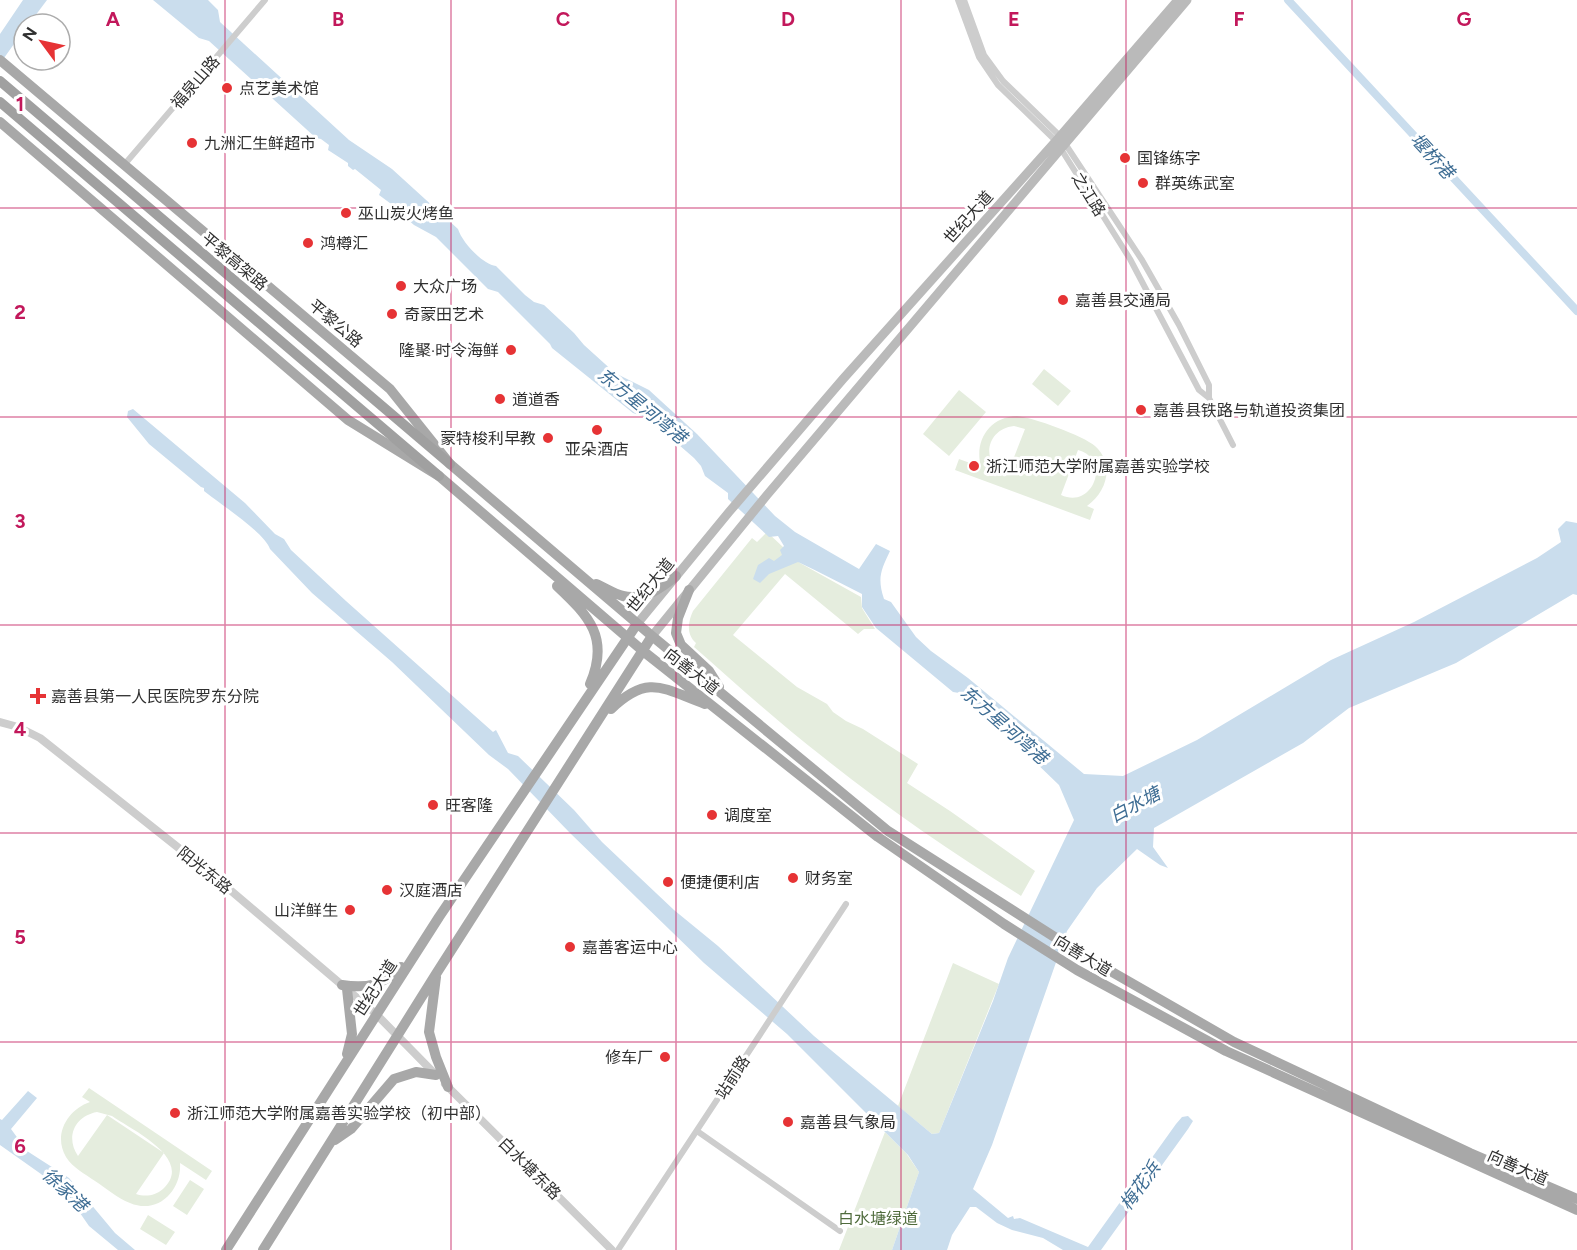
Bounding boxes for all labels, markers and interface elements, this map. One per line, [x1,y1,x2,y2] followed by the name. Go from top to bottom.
[106,7,121,31] text: A
[332,7,344,31] text: B
[556,7,570,31] text: C
[781,7,795,31] text: D
[1008,7,1020,31] text: E
[1233,7,1245,31] text: F
[1457,7,1472,31] text: G
[12,12,72,72] north arrow
[19,24,41,44] text: N
[167,52,224,113] street label: 福泉山路
[239,79,319,98] place label: 点艺美术馆
[220,81,234,95] marker: 点艺美术馆
[16,92,24,116] text: 1
[1406,129,1461,185] water label: 堰桥港
[204,134,316,153] place label: 九洲汇生鲜超市
[185,136,199,150] marker: 九洲汇生鲜超市
[1137,149,1201,168] place label: 国锋练字
[1118,151,1132,165] marker: 国锋练字
[1068,169,1109,220] street label: 之江路
[1155,174,1235,193] place label: 群英练武室
[1136,176,1150,190] marker: 群英练武室
[940,187,997,247] street label: 世纪大道
[358,204,454,223] place label: 巫山炭火烤鱼
[339,206,353,220] marker: 巫山炭火烤鱼
[198,228,271,294] street label: 平黎高架路
[320,234,368,253] place label: 鸿樽汇
[301,236,315,250] marker: 鸿樽汇
[413,277,477,296] place label: 大众广场
[394,279,408,293] marker: 大众广场
[1075,291,1171,310] place label: 嘉善县交通局
[1056,293,1070,307] marker: 嘉善县交通局
[305,296,366,351] street label: 平黎公路
[14,300,26,324] text: 2
[404,305,484,324] place label: 奇蒙田艺术
[385,307,399,321] marker: 奇蒙田艺术
[399,341,499,360] place label: 隆聚·时令海鲜
[504,343,518,357] marker: 隆聚·时令海鲜
[593,363,693,450] water label: 东方星河湾港
[512,390,560,409] place label: 道道香
[493,392,507,406] marker: 道道香
[1153,401,1345,420] place label: 嘉善县铁路与轨道投资集团
[1134,403,1148,417] marker: 嘉善县铁路与轨道投资集团
[590,423,604,437] marker: 亚朵酒店
[440,429,536,448] place label: 蒙特梭利早教
[541,431,555,445] marker: 蒙特梭利早教
[565,440,629,459] place label: 亚朵酒店
[986,457,1210,476] place label: 浙江师范大学附属嘉善实验学校
[967,459,981,473] marker: 浙江师范大学附属嘉善实验学校
[14,509,26,533] text: 3
[623,554,678,616] street label: 世纪大道
[661,644,723,699] street label: 向善大道
[956,681,1054,771] water label: 东方星河湾港
[29,687,47,705] marker: 嘉善县第一人民医院罗东分院
[51,687,259,706] place label: 嘉善县第一人民医院罗东分院
[14,717,27,741] text: 4
[1106,781,1167,827] water label: 白水塘
[445,796,493,815] place label: 旺客隆
[426,798,440,812] marker: 旺客隆
[724,806,772,825] place label: 调度室
[705,808,719,822] marker: 调度室
[174,843,236,898] street label: 阳光东路
[805,869,853,888] place label: 财务室
[786,871,800,885] marker: 财务室
[680,873,760,892] place label: 便捷便利店
[661,875,675,889] marker: 便捷便利店
[399,881,463,900] place label: 汉庭酒店
[380,883,394,897] marker: 汉庭酒店
[274,901,338,920] place label: 山洋鲜生
[343,903,357,917] marker: 山洋鲜生
[14,925,26,949] text: 5
[1050,931,1115,980] street label: 向善大道
[582,938,678,957] place label: 嘉善客运中心
[563,940,577,954] marker: 嘉善客运中心
[350,956,401,1020] street label: 世纪大道
[605,1048,653,1067] place label: 修车厂
[658,1050,672,1064] marker: 修车厂
[711,1052,753,1103] street label: 站前路
[187,1104,491,1123] place label: 浙江师范大学附属嘉善实验学校（初中部）
[168,1106,182,1120] marker: 浙江师范大学附属嘉善实验学校（初中部）
[800,1113,896,1132] place label: 嘉善县气象局
[781,1115,795,1129] marker: 嘉善县气象局
[495,1133,565,1203] street label: 白水塘东路
[14,1134,26,1158] text: 6
[1485,1146,1551,1189] street label: 向善大道
[1115,1156,1166,1214] water label: 梅花浜
[38,1164,94,1219] water label: 徐家港
[838,1209,918,1228] park label: 白水塘绿道

